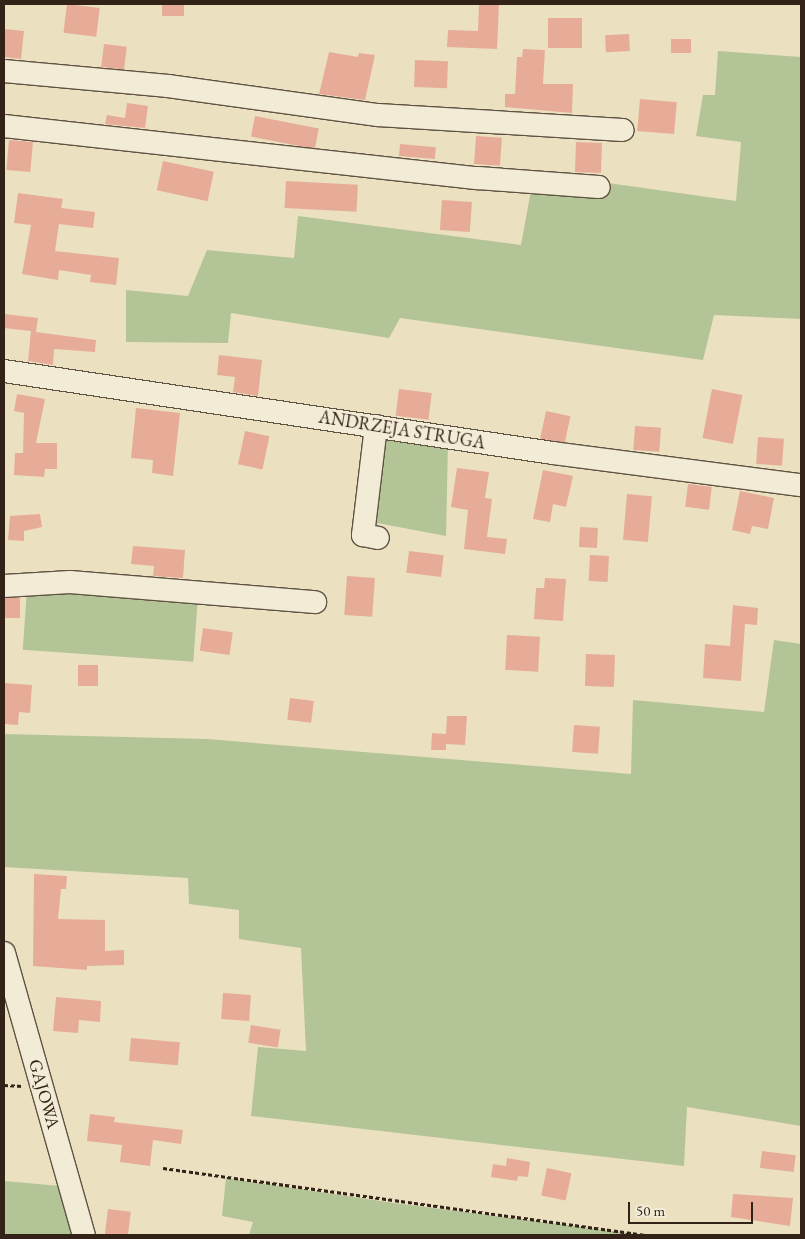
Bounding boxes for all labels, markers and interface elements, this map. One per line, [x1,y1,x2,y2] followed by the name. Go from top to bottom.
[317,406,487,454] street label: ANDRZEJA STRUGA
[24,1057,64,1131] street label: GAJOWA
[630,1192,755,1224] scale bar
[636,1201,665,1220] text: 50 m

